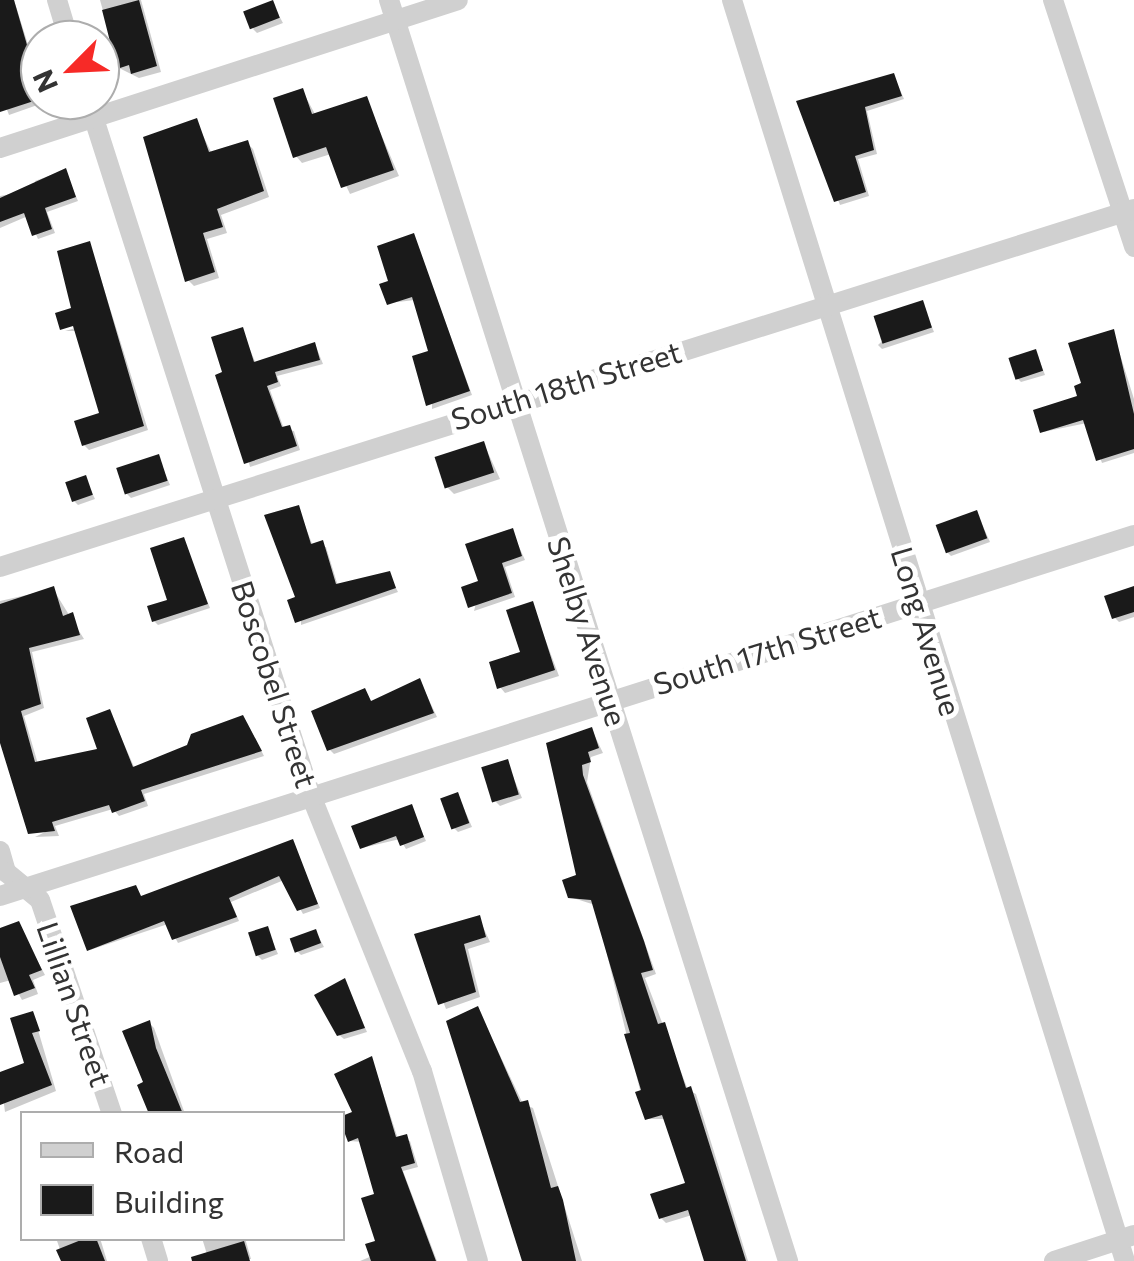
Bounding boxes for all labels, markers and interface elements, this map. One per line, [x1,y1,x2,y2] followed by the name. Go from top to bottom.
[20,20,120,120] north arrow
[25,65,64,98] text: N
[447,333,685,437] street label: South 18th Street
[540,532,636,730] street label: Shelby Avenue
[884,542,970,720] street label: Long Avenue
[225,576,325,792] street label: Boscobel Street
[649,598,885,702] street label: South 17th Street
[30,917,120,1091] street label: Lillian Street
[20,1111,345,1241] legend
[114,1132,184,1169] text: Road
[114,1182,224,1219] text: Building

